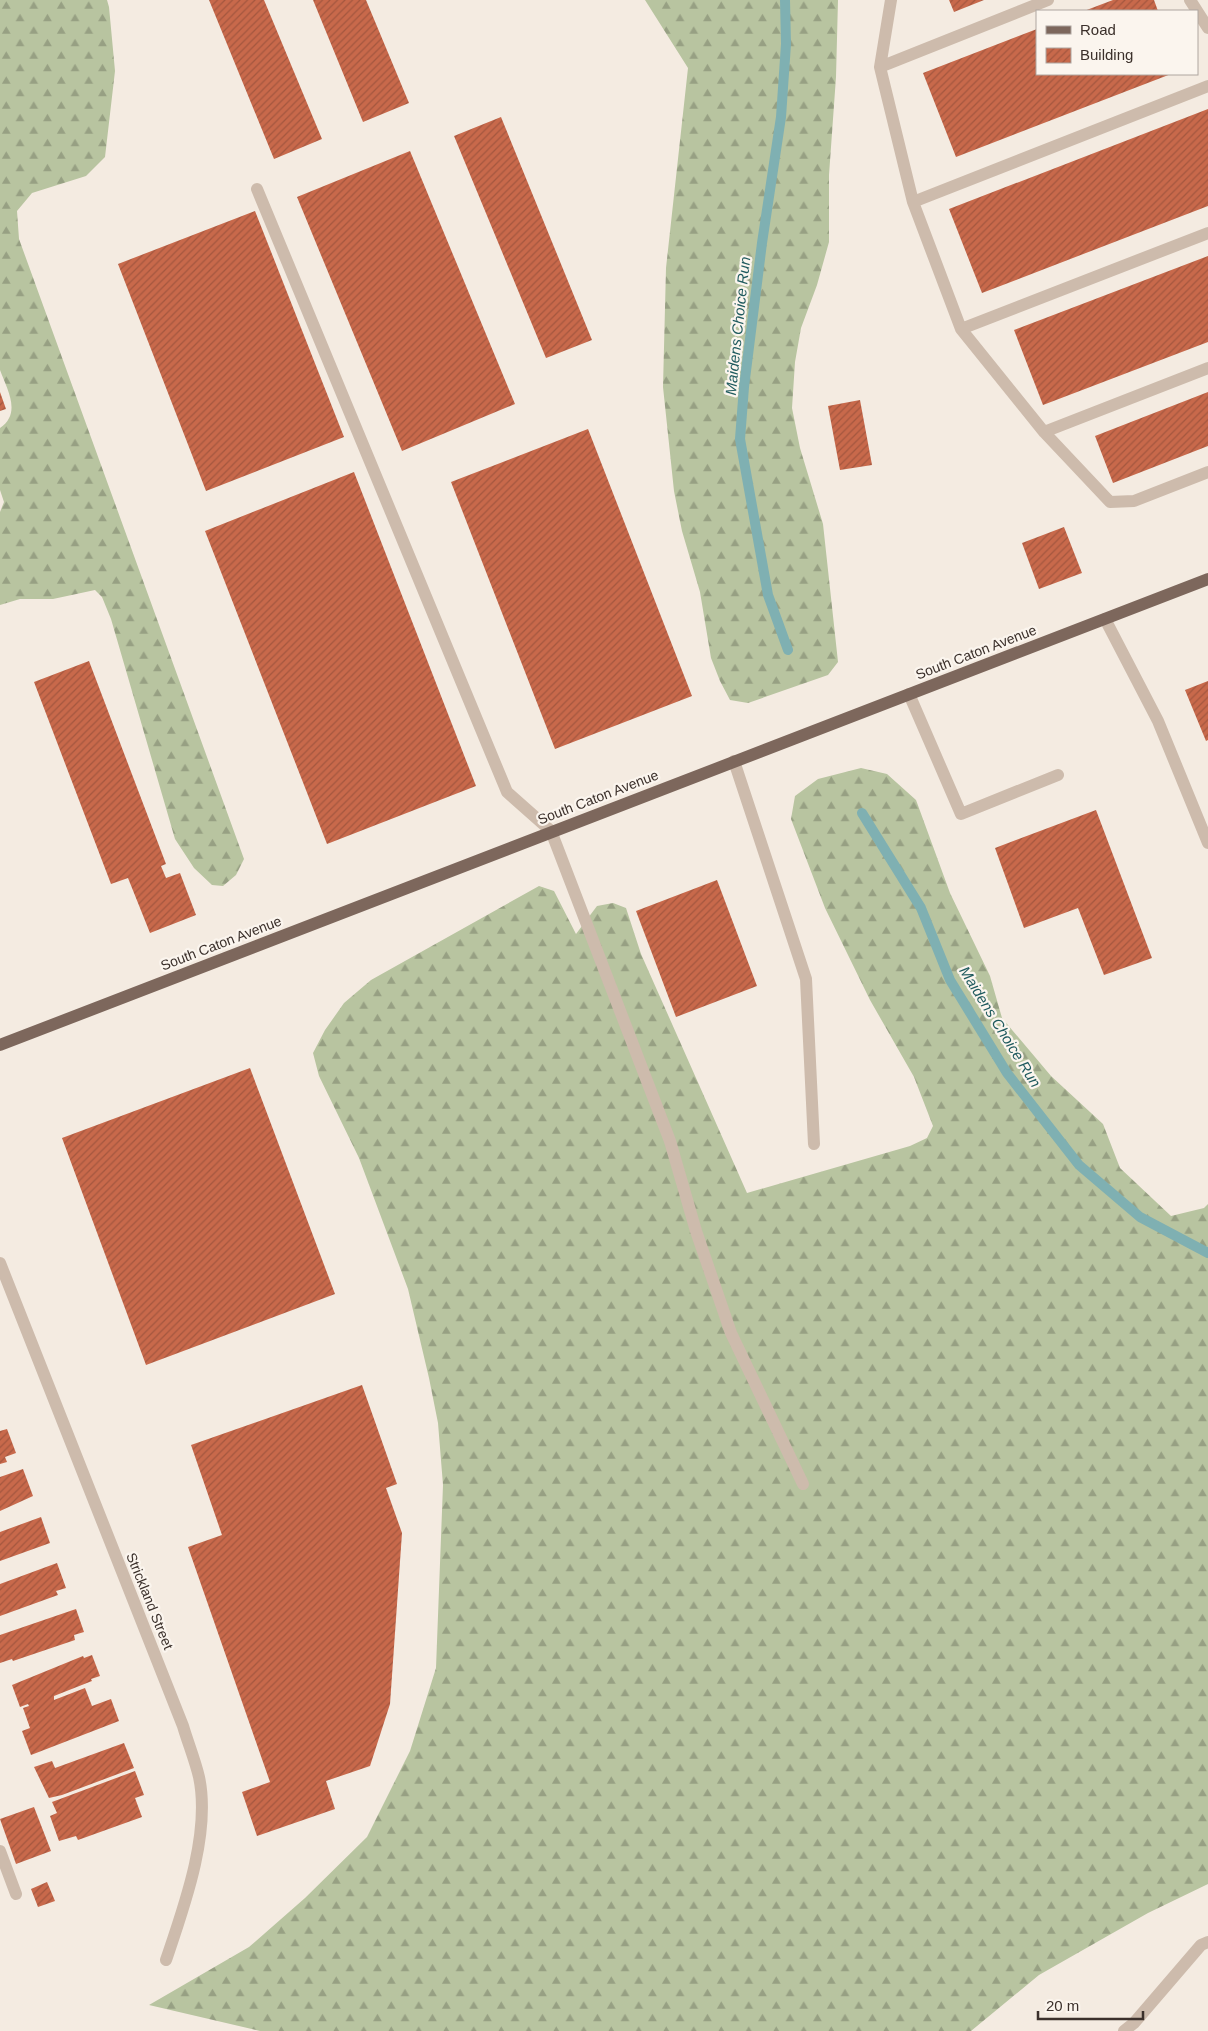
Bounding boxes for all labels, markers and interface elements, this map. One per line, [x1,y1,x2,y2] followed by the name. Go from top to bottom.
[1036,10,1198,75] legend
[1080,21,1116,38] text: Road
[1080,46,1133,63] text: Building
[722,256,753,396] water label: Maidens Choice Run
[913,621,1039,682] street label: South Caton Avenue
[535,766,661,827] street label: South Caton Avenue
[158,912,284,973] street label: South Caton Avenue
[956,963,1045,1090] water label: Maidens Choice Run
[123,1550,177,1652] street label: Strickland Street
[1038,1988,1143,2020] scale bar
[1046,1997,1079,2014] text: 20 m

